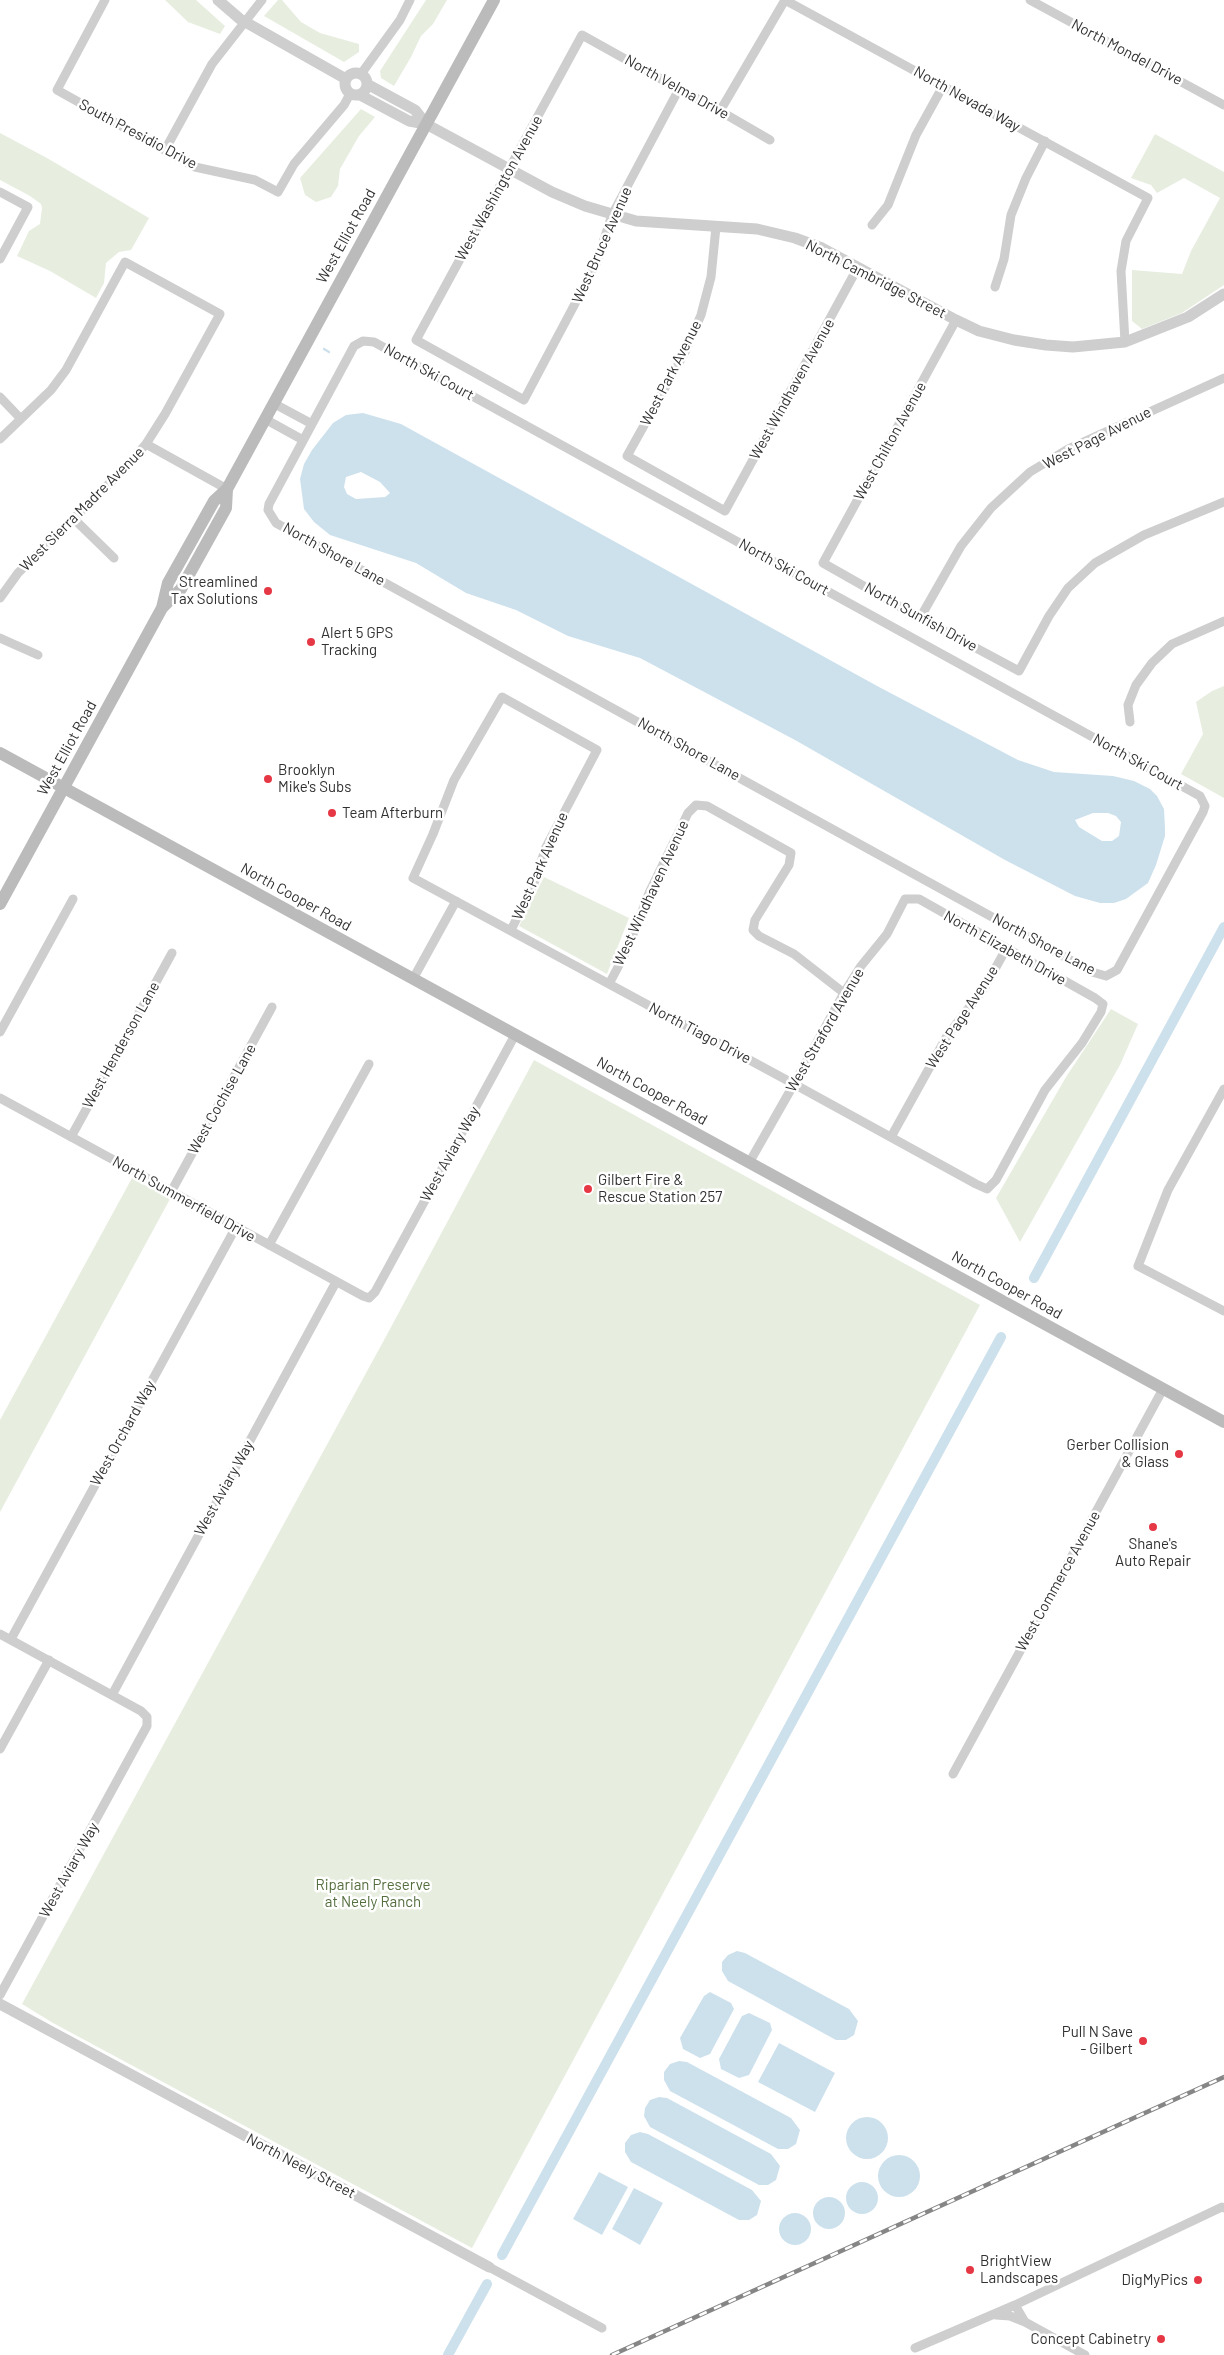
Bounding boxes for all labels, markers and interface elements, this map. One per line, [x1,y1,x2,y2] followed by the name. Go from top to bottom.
[1068,15,1186,89] street label: North Mondel Drive
[622,51,732,123] street label: North Velma Drive
[911,62,1023,136] street label: North Nevada Way
[76,95,200,173] street label: South Presidio Drive
[452,112,546,264] street label: West Washington Avenue
[568,184,636,306] street label: West Bruce Avenue
[313,186,379,286] street label: West Elliot Road
[803,236,949,322] street label: North Cambridge Street
[746,315,838,463] street label: West Windhaven Avenue
[637,317,705,429] street label: West Park Avenue
[381,340,477,404] street label: North Ski Court
[850,379,930,503] street label: West Chilton Avenue
[1040,403,1154,473] street label: West Page Avenue
[16,443,148,575] street label: West Sierra Madre Avenue
[280,518,388,590] street label: North Shore Lane
[736,535,832,599] street label: North Ski Court
[171,573,258,608] place label: Streamlined Tax Solutions
[861,579,981,655] street label: North Sunfish Drive
[262,585,274,597] marker: Streamlined Tax Solutions
[321,624,393,659] place label: Alert 5 GPS Tracking
[305,636,317,648] marker: Alert 5 GPS Tracking
[34,698,100,798] street label: West Elliot Road
[635,713,743,785] street label: North Shore Lane
[1090,730,1186,794] street label: North Ski Court
[278,761,351,796] place label: Brooklyn Mike's Subs
[262,773,274,785] marker: Brooklyn Mike's Subs
[342,804,443,822] place label: Team Afterburn
[326,807,338,819] marker: Team Afterburn
[508,809,572,923] street label: West Park Avenue
[609,817,693,969] street label: West Windhaven Avenue
[238,859,354,935] street label: North Cooper Road
[941,907,1069,989] street label: North Elizabeth Drive
[989,909,1099,979] street label: North Shore Lane
[922,962,1002,1072] street label: West Page Avenue
[782,965,868,1095] street label: West Straford Avenue
[79,979,163,1111] street label: West Henderson Lane
[646,999,754,1067] street label: North Tiago Drive
[184,1041,260,1157] street label: West Cochise Lane
[594,1053,710,1129] street label: North Cooper Road
[416,1103,484,1205] street label: West Aviary Way
[109,1152,259,1246] street label: North Summerfield Drive
[598,1171,722,1206] place label: Gilbert Fire & Rescue Station 257
[582,1183,594,1195] marker: Gilbert Fire & Rescue Station 257
[949,1247,1065,1323] street label: North Cooper Road
[87,1377,159,1489] street label: West Orchard Way
[1067,1436,1169,1471] place label: Gerber Collision & Glass
[190,1437,258,1539] street label: West Aviary Way
[1173,1448,1185,1460] marker: Gerber Collision & Glass
[1012,1508,1104,1654] street label: West Commerce Avenue
[1147,1521,1159,1533] marker: Shane's Auto Repair
[1115,1535,1191,1570] place label: Shane's Auto Repair
[35,1819,103,1921] street label: West Aviary Way
[315,1876,431,1911] park label: Riparian Preserve at Neely Ranch
[1062,2023,1133,2058] place label: Pull N Save - Gilbert
[1137,2035,1149,2047] marker: Pull N Save - Gilbert
[243,2130,359,2202] street label: North Neely Street
[980,2252,1058,2287] place label: BrightView Landscapes
[964,2264,976,2276] marker: BrightView Landscapes
[1122,2271,1188,2289] place label: DigMyPics
[1192,2274,1204,2286] marker: DigMyPics
[1030,2330,1151,2348] place label: Concept Cabinetry
[1155,2333,1167,2345] marker: Concept Cabinetry

